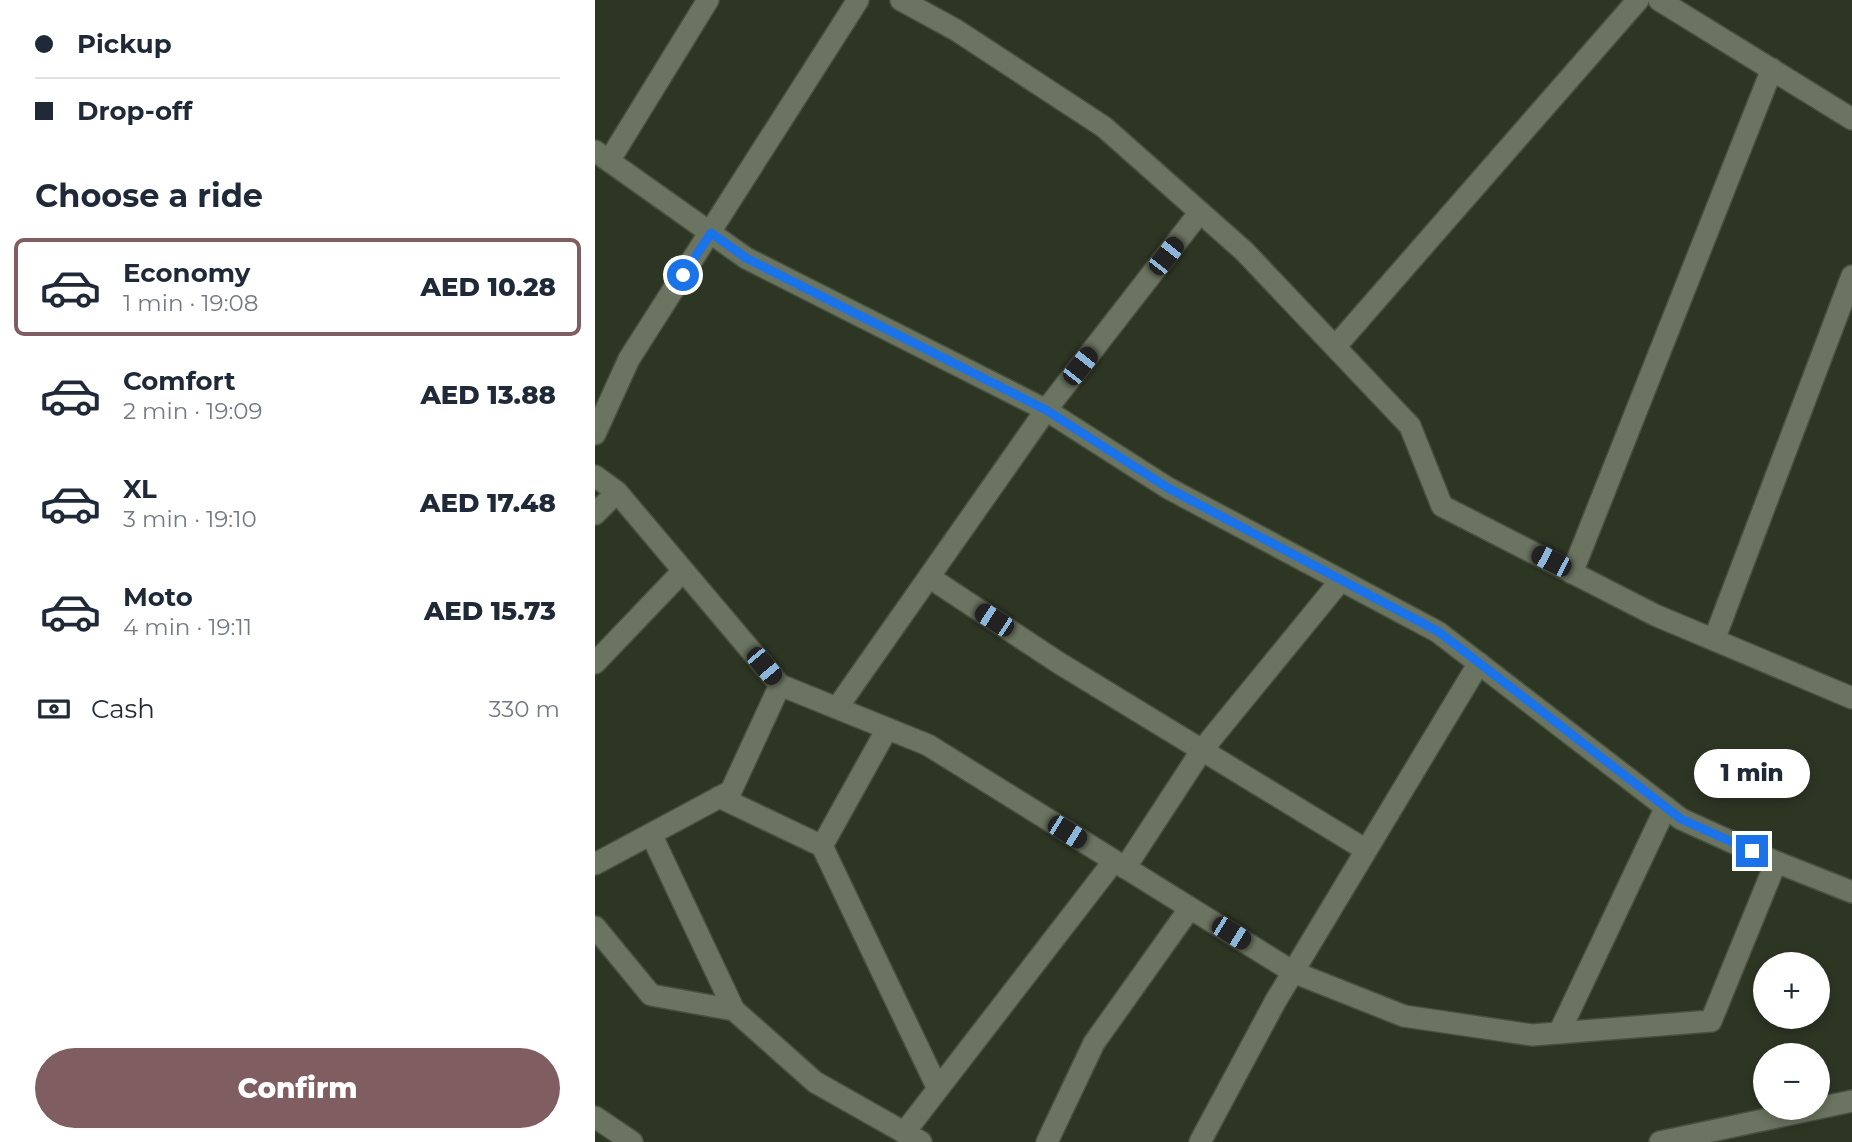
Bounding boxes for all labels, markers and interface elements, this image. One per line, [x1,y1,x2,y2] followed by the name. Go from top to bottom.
[77,28,172,60] text: Pickup
[77,95,192,127] text: Drop-off
[35,176,263,215] text: Choose a ride
[1145,233,1188,279] car
[39,256,102,319] icon: car
[123,257,250,289] text: Economy
[667,259,699,291] route start
[420,271,556,303] text: AED 10.28
[123,289,258,317] text: 1 min · 19:08
[1059,343,1102,389] car
[39,364,102,427] icon: car
[123,365,235,397] text: Comfort
[420,379,556,411] text: AED 13.88
[123,397,263,425] text: 2 min · 19:09
[39,472,102,535] icon: car
[123,473,157,505] text: XL
[420,487,556,519] text: AED 17.48
[123,505,257,533] text: 3 min · 19:10
[1528,542,1575,580] car
[39,580,102,643] icon: car
[123,581,193,613] text: Moto
[424,595,556,627] text: AED 15.73
[971,600,1018,640] car
[123,613,252,641] text: 4 min · 19:11
[743,643,786,689] car
[35,690,73,728] icon: cash
[91,693,155,725] text: Cash
[489,695,560,723] text: 330 m
[1694,750,1810,798] callout: 1 min
[1720,759,1784,787] text: 1 min
[1044,812,1091,852] car
[1736,835,1768,867] route end
[1208,913,1255,953] car
[1753,952,1830,1120] map controls
[1753,952,1830,1029] button: +
[1753,1043,1830,1120] button: −
[35,1048,560,1128] button: Confirm

